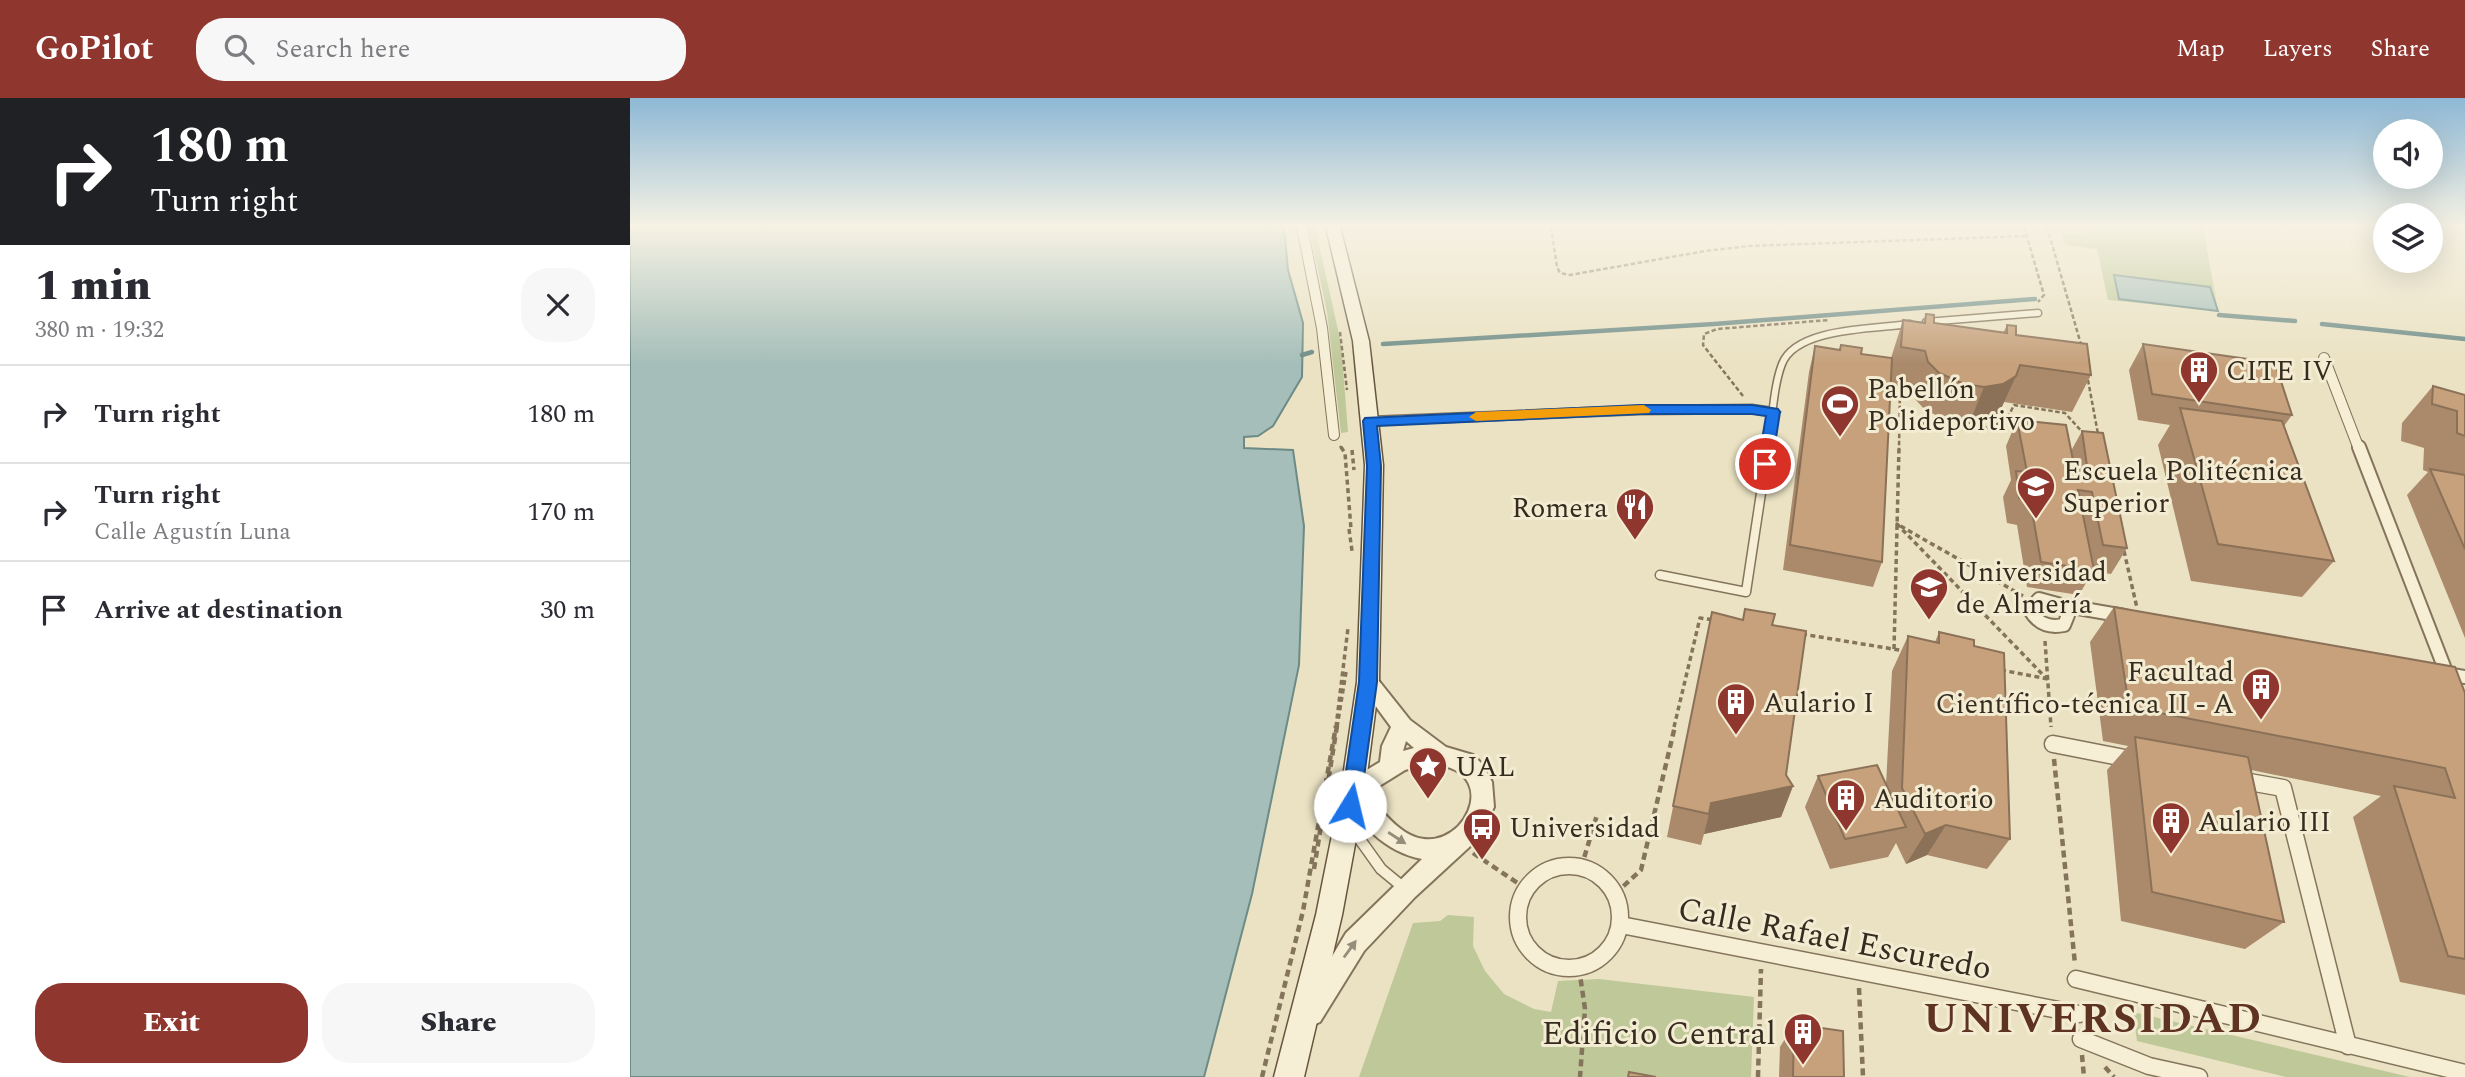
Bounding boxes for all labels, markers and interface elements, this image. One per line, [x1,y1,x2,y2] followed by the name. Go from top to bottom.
[196,18,686,81] search box
[35,24,154,74] text: GoPilot
[276,29,410,69] text: Search here
[220,30,258,68] icon: search
[2176,31,2225,67] text: Map
[2263,31,2333,67] text: Layers
[2371,31,2430,67] text: Share
[150,109,289,184] text: 180 m
[2373,119,2443,273] map controls
[2373,119,2443,189] button: sound
[35,126,126,217] icon: right
[150,177,298,226] text: Turn right
[2373,203,2443,273] button: layers
[35,255,151,318] text: 1 min
[521,268,595,342] button: close
[35,313,164,348] text: 380 m · 19:32
[2178,349,2220,404] building icon: CITE IV
[2226,350,2333,393] place label: CITE IV
[1867,368,2035,443] place label: Pabellón Polideportivo
[1819,383,1861,438] sports icon: Pabellón Polideportivo
[94,394,221,434] text: Turn right
[527,394,595,434] text: 180 m
[35,395,73,433] icon: right
[1735,434,1795,494] pin
[1746,445,1784,483] icon: arrive
[2063,450,2304,525] place label: Escuela Politécnica Superior
[2015,465,2057,520] school or university icon: Escuela Politécnica Superior
[94,475,221,515] text: Turn right
[1614,486,1656,541] restaurant icon: Romera
[1512,487,1608,530] place label: Romera
[527,492,595,532] text: 170 m
[35,493,73,531] icon: right
[94,515,291,550] text: Calle Agustín Luna
[1956,551,2107,626] place label: Universidad de Almería
[1908,566,1950,621] school or university icon: Universidad de Almería
[94,590,343,630] text: Arrive at destination
[540,590,595,630] text: 30 m
[35,591,73,629] icon: arrive
[1935,651,2234,726] place label: Facultad Científico-técnica II - A
[2240,666,2282,721] building icon: Facultad Científico-técnica II - A
[1715,681,1757,736] building icon: Aulario I
[1763,682,1874,725] place label: Aulario I
[1407,745,1449,800] place icon: UAL
[1455,746,1515,789] place label: UAL
[1313,769,1387,843] position arrow
[1825,777,1867,832] building icon: Auditorio
[1873,778,1994,821] place label: Auditorio
[2150,800,2192,855] building icon: Aulario III
[2198,801,2331,844] place label: Aulario III
[1461,806,1503,861] bus stop icon: Universidad
[1509,807,1660,850] place label: Universidad
[1387,832,1406,845] one-way arrow
[1674,884,1996,994] street label: Calle Rafael Escuredo
[1343,940,1357,958] one-way arrow
[35,983,308,1063] button: Exit
[322,983,595,1063] button: Share
[1923,988,2263,1051] district label: UNIVERSIDAD
[1542,1009,1776,1059] place label: Edificio Central
[1782,1011,1824,1066] building icon: Edificio Central

